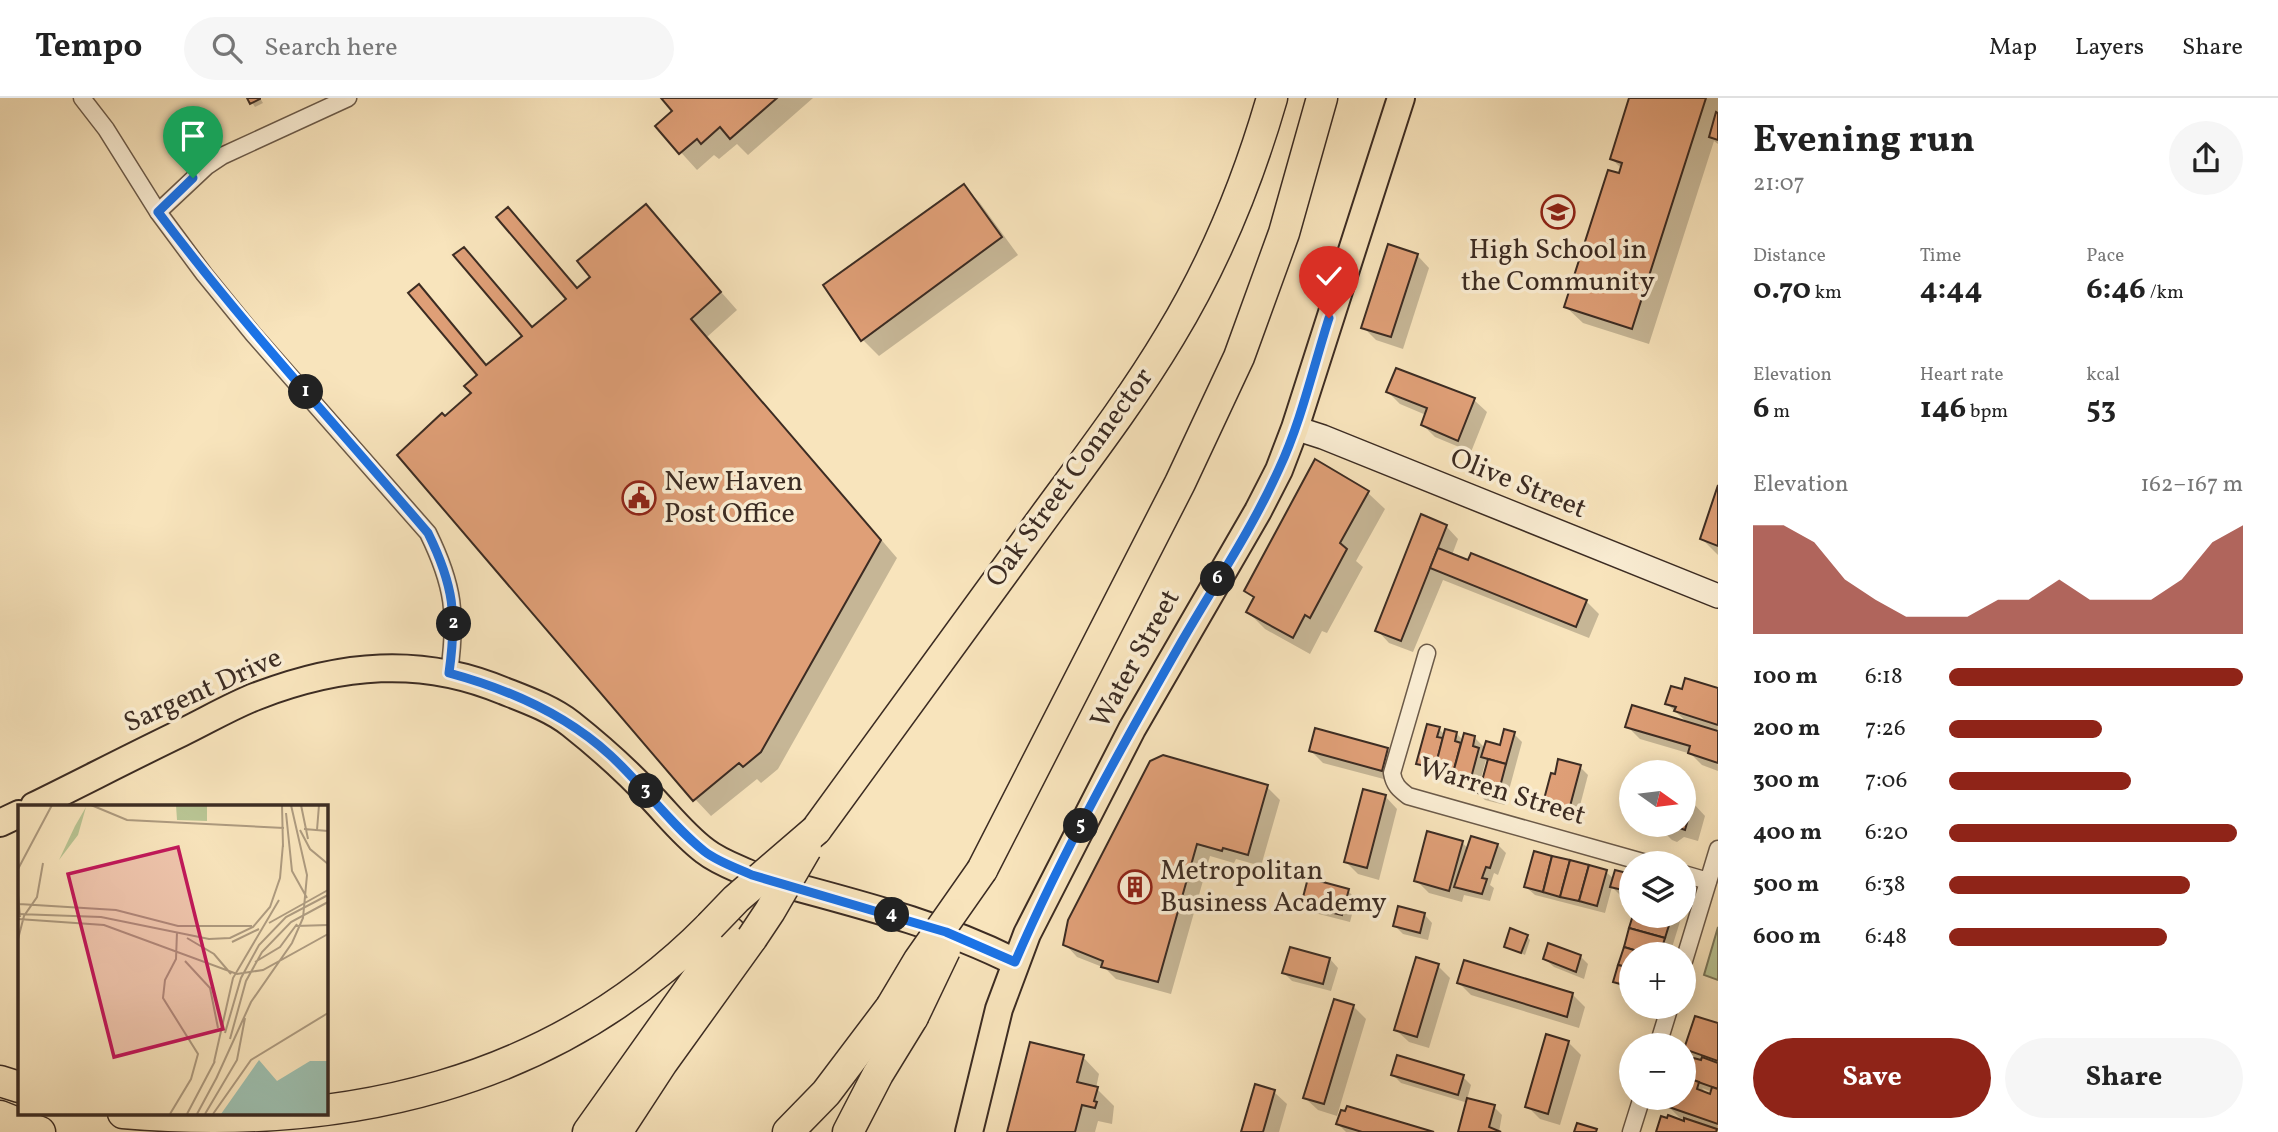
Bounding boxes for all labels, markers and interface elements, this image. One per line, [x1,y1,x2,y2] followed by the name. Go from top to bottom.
[184,17,674,80] search box
[35,25,142,71] text: Tempo
[208,29,246,67] icon: search
[264,30,398,66] text: Search here
[1989,31,2037,65] text: Map
[2075,31,2144,65] text: Layers
[2182,31,2243,65] text: Share
[163,106,223,178] pin
[1753,115,1975,168] text: Evening run
[174,117,212,155] icon: arrive
[2169,121,2243,195] button: share
[1753,168,1805,200] text: 21:07
[1539,193,1577,231] school or university icon: High School in the Community
[1461,231,1655,302] place label: High School in the Community
[1753,243,1826,269] text: Distance
[1920,243,1961,269] text: Time
[2086,243,2124,269] text: Pace
[1299,246,1359,318] pin
[1310,257,1348,295] icon: check
[1753,269,1811,311] text: 0.70
[1920,269,1983,311] text: 4:44
[2086,269,2146,311] text: 6:46
[1811,280,1842,306] text: km
[2146,280,2184,306] text: /km
[977,360,1163,596] street label: Oak Street Connector
[1753,362,1832,388] text: Elevation
[1920,362,2004,388] text: Heart rate
[2086,362,2120,388] text: kcal
[288,374,324,410] pin: 1
[302,378,309,404] text: 1
[1753,388,1769,430] text: 6
[1920,388,1966,430] text: 146
[2086,388,2116,430] text: 53
[1769,399,1790,425] text: m
[1966,399,2008,425] text: bpm
[1444,439,1592,529] street label: Olive Street
[664,463,803,534] place label: New Haven Post Office
[1753,469,1849,501] text: Elevation
[2140,469,2243,501] text: 162–167 m
[620,479,658,517] public building icon: New Haven Post Office
[1200,561,1236,596] pin: 6
[1212,565,1223,591] text: 6
[1082,583,1190,735] street label: Water Street
[436,606,472,642] pin: 2
[449,610,458,636] text: 2
[118,639,288,743] street label: Sargent Drive
[1753,661,1818,693] text: 100 m
[1865,661,1903,693] text: 6:18
[1753,713,1820,745] text: 200 m
[1865,713,1906,745] text: 7:26
[1414,748,1590,836] street label: Warren Street
[1619,760,1696,836] north arrow
[1619,760,1696,1110] map controls
[1753,765,1820,797] text: 300 m
[1865,765,1907,797] text: 7:06
[628,774,664,808] pin: 3
[641,777,650,803] text: 3
[18,805,327,1114] inset map
[1064,808,1098,844] pin: 5
[1076,812,1085,838] text: 5
[1753,817,1822,849] text: 400 m
[1865,817,1908,849] text: 6:20
[1619,851,1696,928] button: layers
[1160,852,1387,923] place label: Metropolitan Business Academy
[1116,868,1154,906] building icon: Metropolitan Business Academy
[1753,869,1819,901] text: 500 m
[1865,869,1906,901] text: 6:38
[874,898,910,932] pin: 4
[886,901,897,927] text: 4
[1753,921,1821,953] text: 600 m
[1865,921,1907,953] text: 6:48
[1619,942,1696,1019] button: +
[1619,1033,1696,1110] button: −
[1753,1038,1991,1118] button: Save
[2005,1038,2243,1118] button: Share

